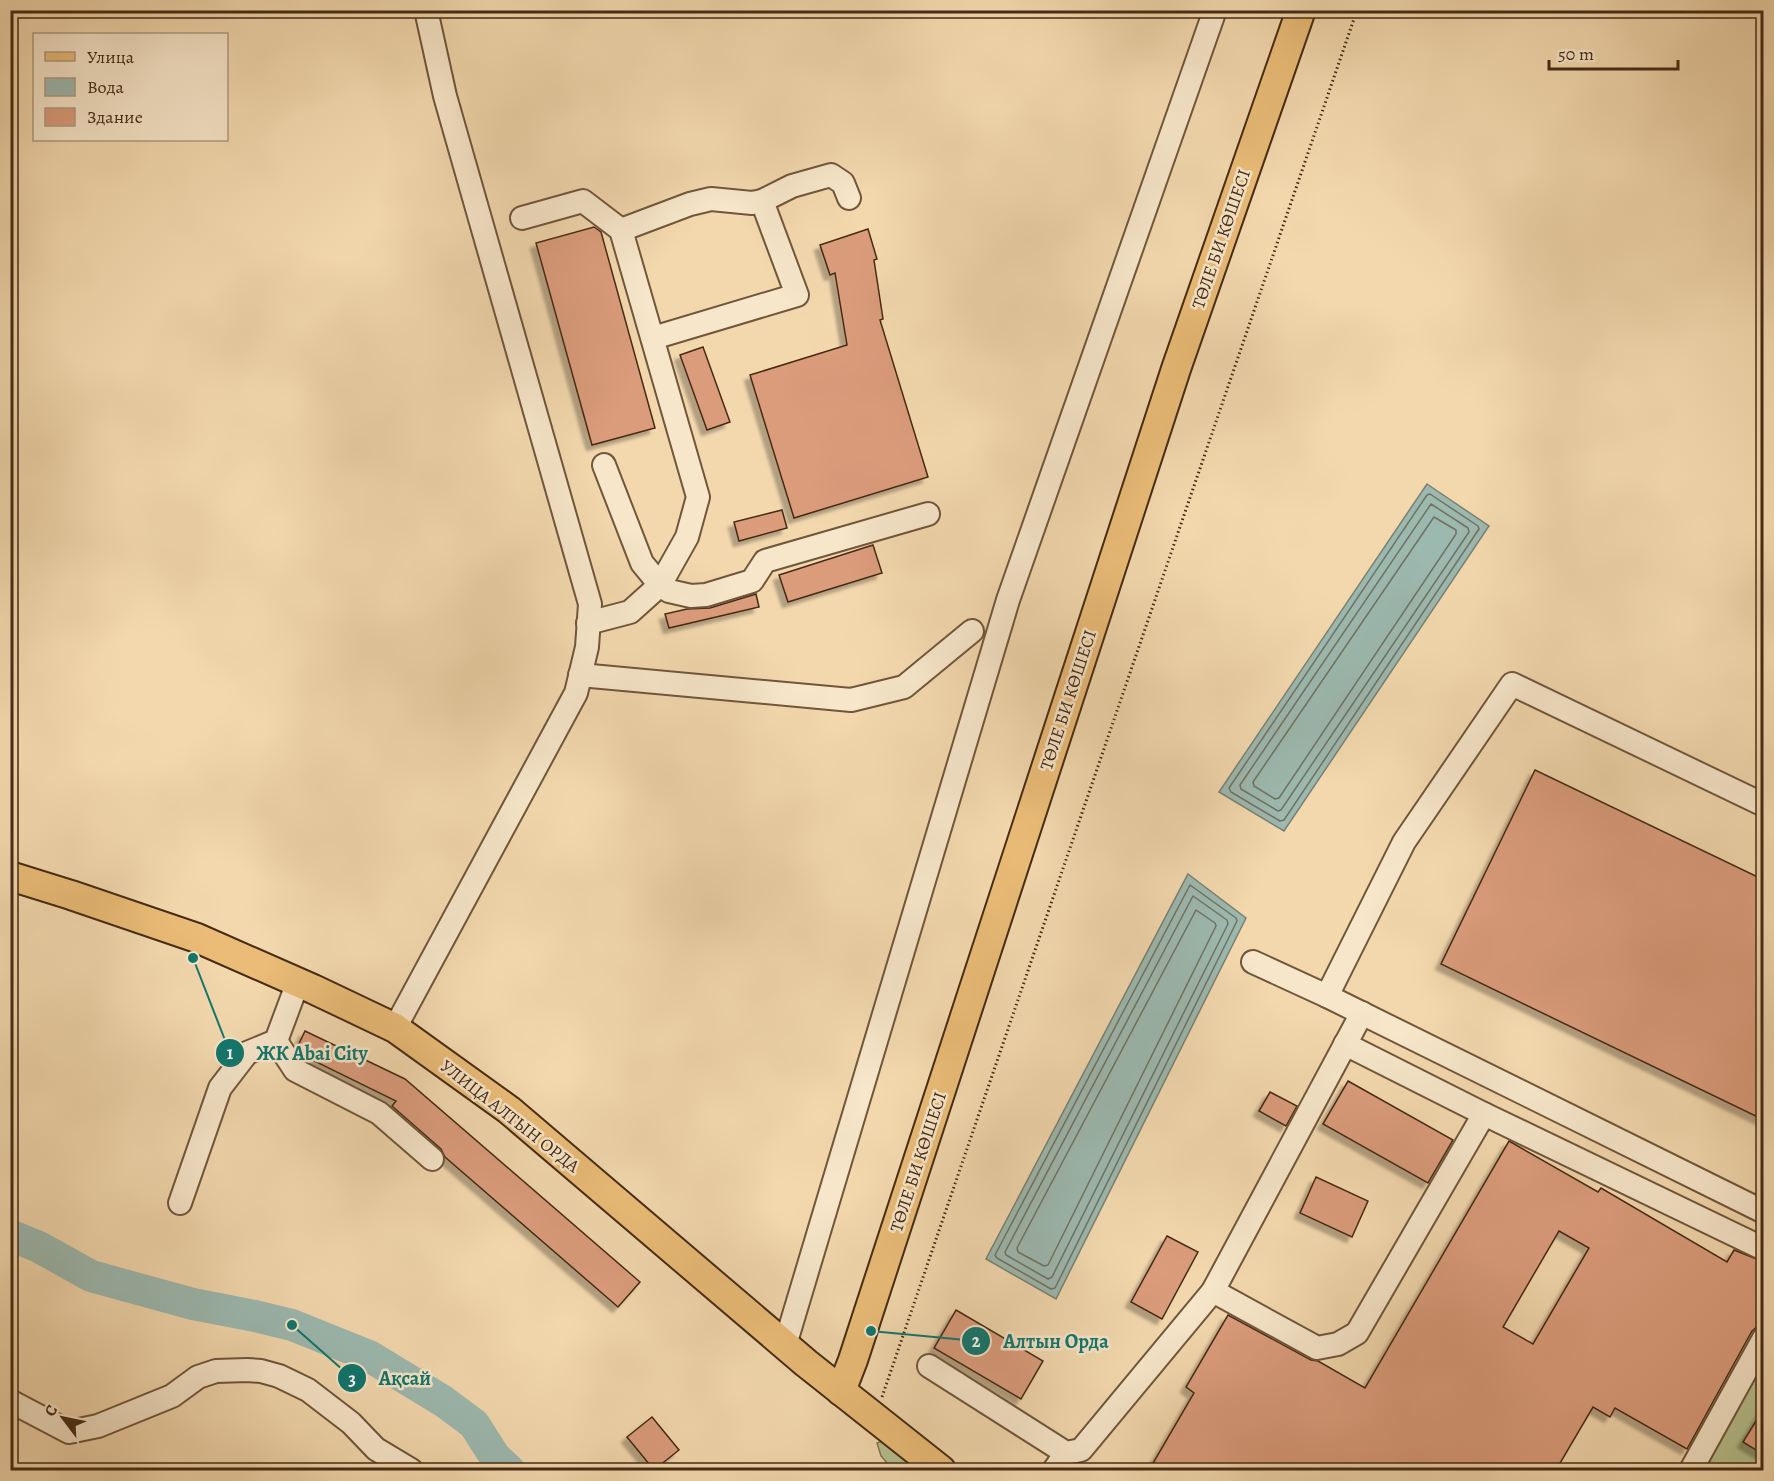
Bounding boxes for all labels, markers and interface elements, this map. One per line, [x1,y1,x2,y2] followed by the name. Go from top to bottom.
[33,33,228,141] legend
[1549,33,1678,71] scale bar
[1558,42,1594,66] text: 50 m
[87,45,135,69] text: Улица
[87,75,125,99] text: Вода
[87,105,143,129] text: Здание
[1186,166,1256,312] street label: ТӨЛЕ БИ КӨШЕСІ
[1034,627,1102,773] street label: ТӨЛЕ БИ КӨШЕСІ
[215,1034,380,1072] callout: ЖК Abai City
[256,1040,368,1067] text: ЖК Abai City
[227,1041,234,1065] text: 1
[435,1054,585,1178] street label: УЛИЦА АЛТЫН ОРДА
[884,1089,952,1235] street label: ТӨЛЕ БИ КӨШЕСІ
[961,1322,1121,1360] callout: Алтын Орда
[1002,1328,1109,1355] text: Алтын Орда
[972,1329,981,1353] text: 2
[337,1359,443,1397] callout: Ақсай
[378,1365,431,1392] text: Ақсай
[348,1367,356,1391] text: 3
[33,1388,93,1448] north arrow
[39,1400,63,1421] text: С

